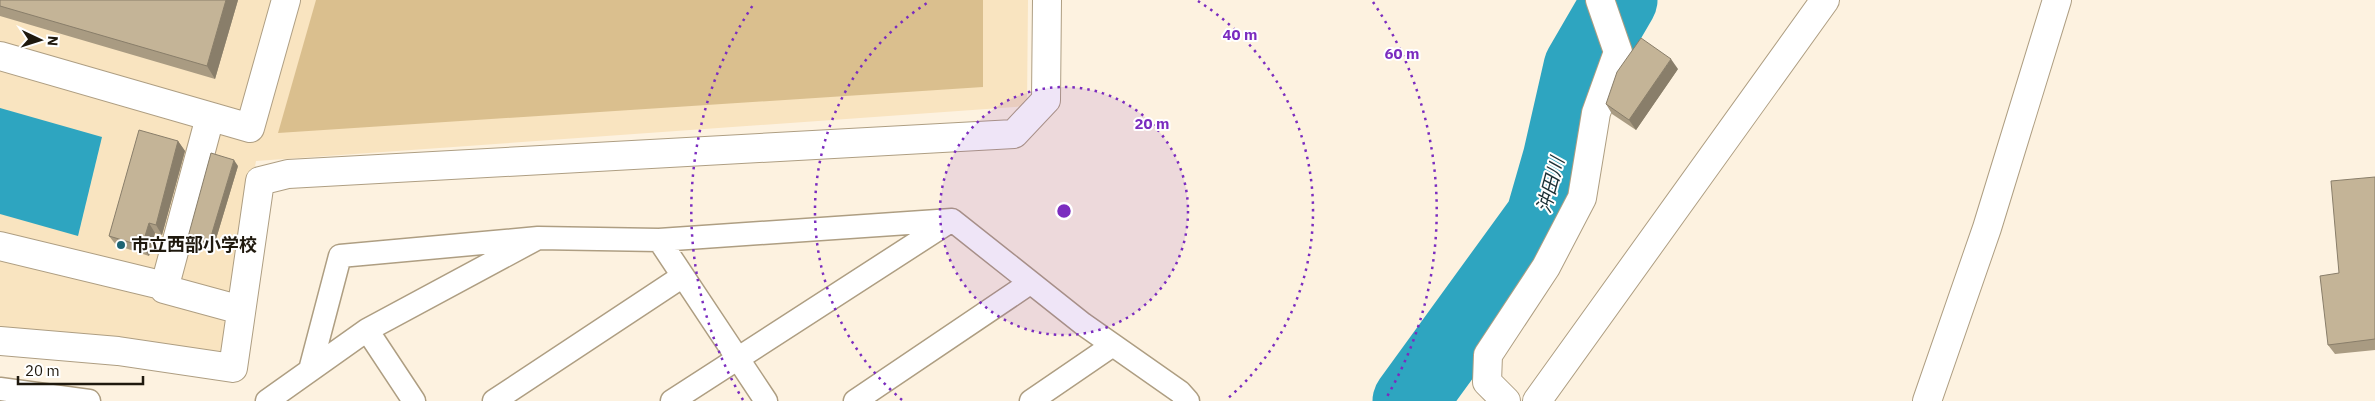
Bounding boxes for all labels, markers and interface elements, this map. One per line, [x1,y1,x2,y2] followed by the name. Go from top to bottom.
[15,15,65,65] north arrow
[1223,25,1257,44] text: 40 m
[44,35,62,47] text: N
[1385,44,1419,63] text: 60 m
[1135,114,1169,133] text: 20 m
[1531,152,1569,216] water label: 沖田川
[1055,202,1073,220] centre of rings
[131,233,257,256] place label: 市立西部小学校
[115,239,127,251] marker: 市立西部小学校
[18,354,142,386] scale bar
[25,361,60,380] text: 20 m

